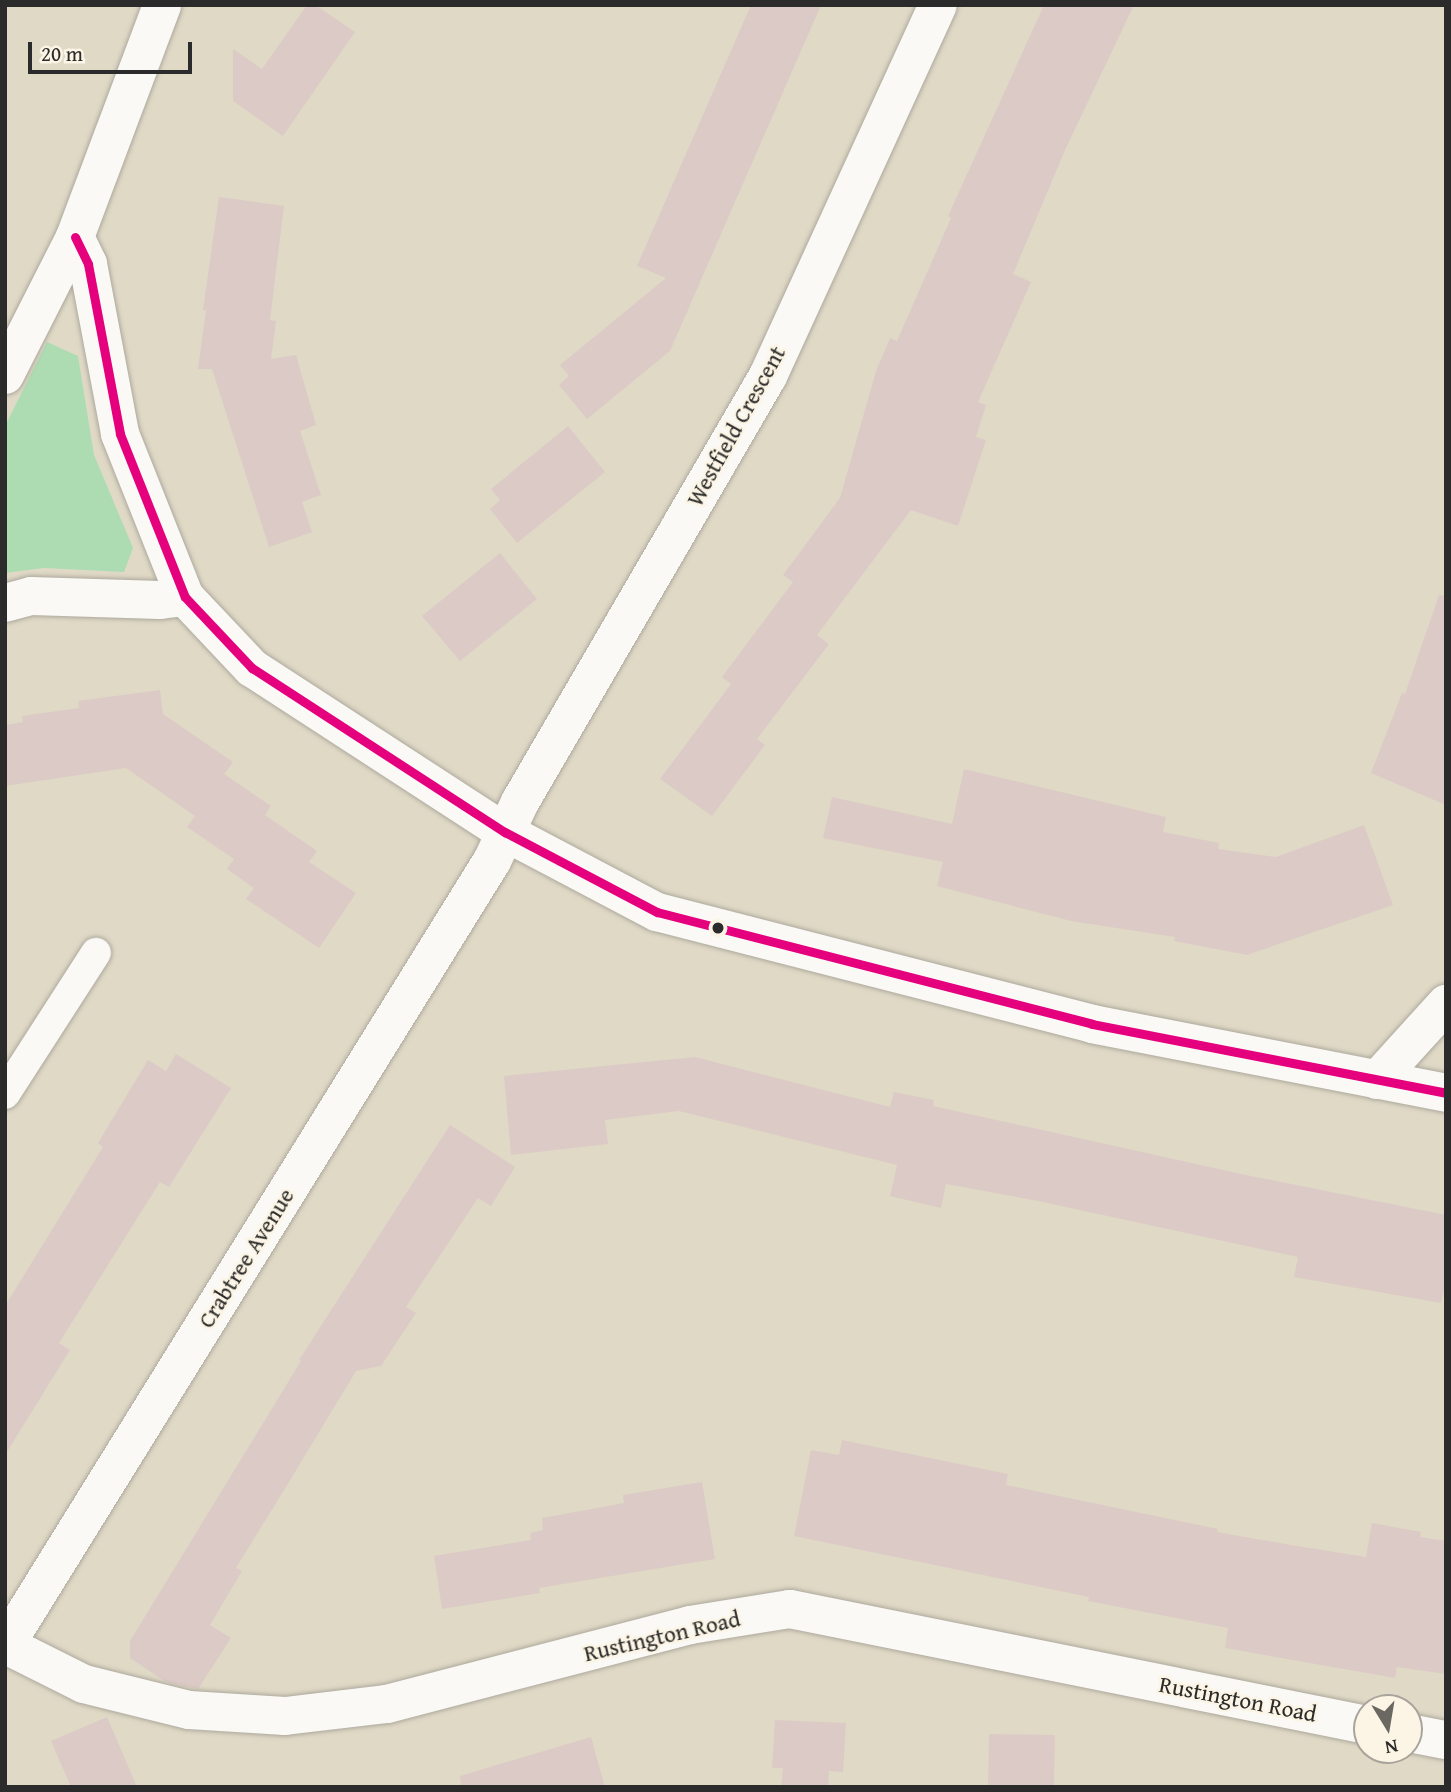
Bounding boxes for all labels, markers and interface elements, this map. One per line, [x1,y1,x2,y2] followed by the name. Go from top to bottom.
[32,28,196,72] scale bar
[41,38,83,69] text: 20 m
[681,341,791,511] street label: Westfield Crescent
[711,921,725,935] unlabelled marker
[192,1183,300,1333] street label: Crabtree Avenue
[581,1605,743,1667] street label: Rustington Road
[1157,1670,1319,1728] street label: Rustington Road
[1353,1694,1423,1764] north arrow
[1383,1733,1401,1763] text: N

